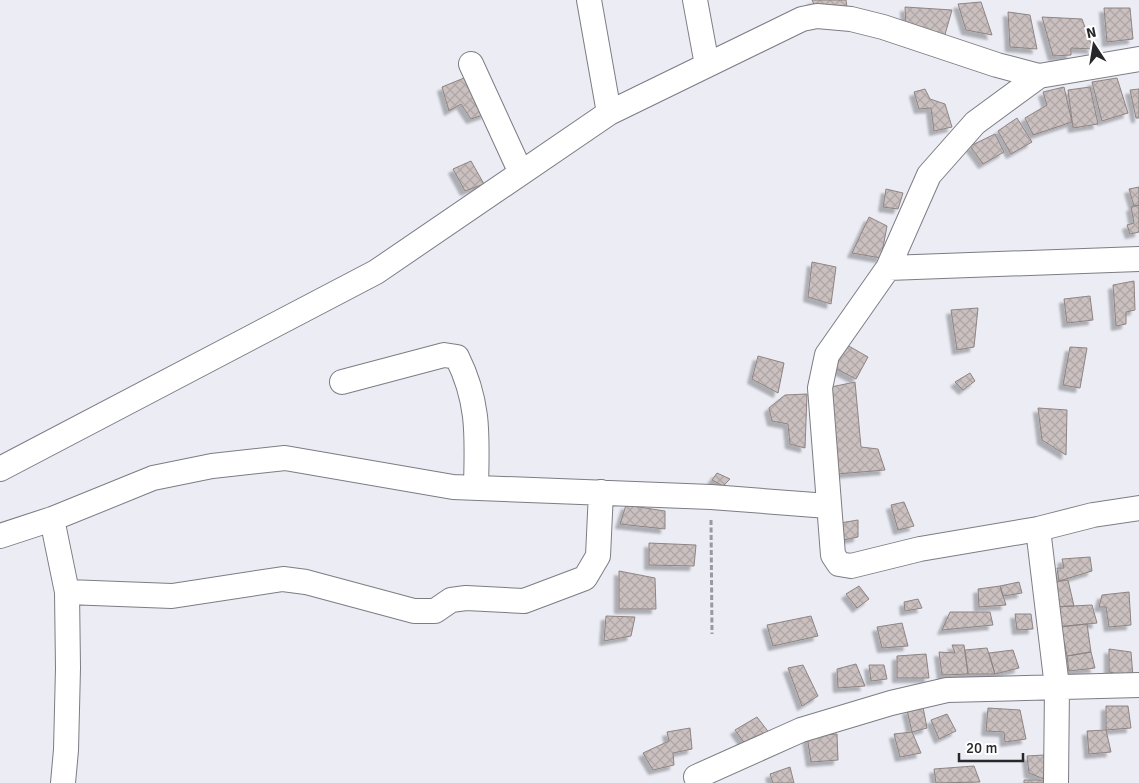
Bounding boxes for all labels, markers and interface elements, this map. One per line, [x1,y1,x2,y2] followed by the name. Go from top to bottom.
[1069,20,1119,70] north arrow
[1085,23,1098,42] text: N
[959,730,1023,762] scale bar
[966,739,997,757] text: 20 m

